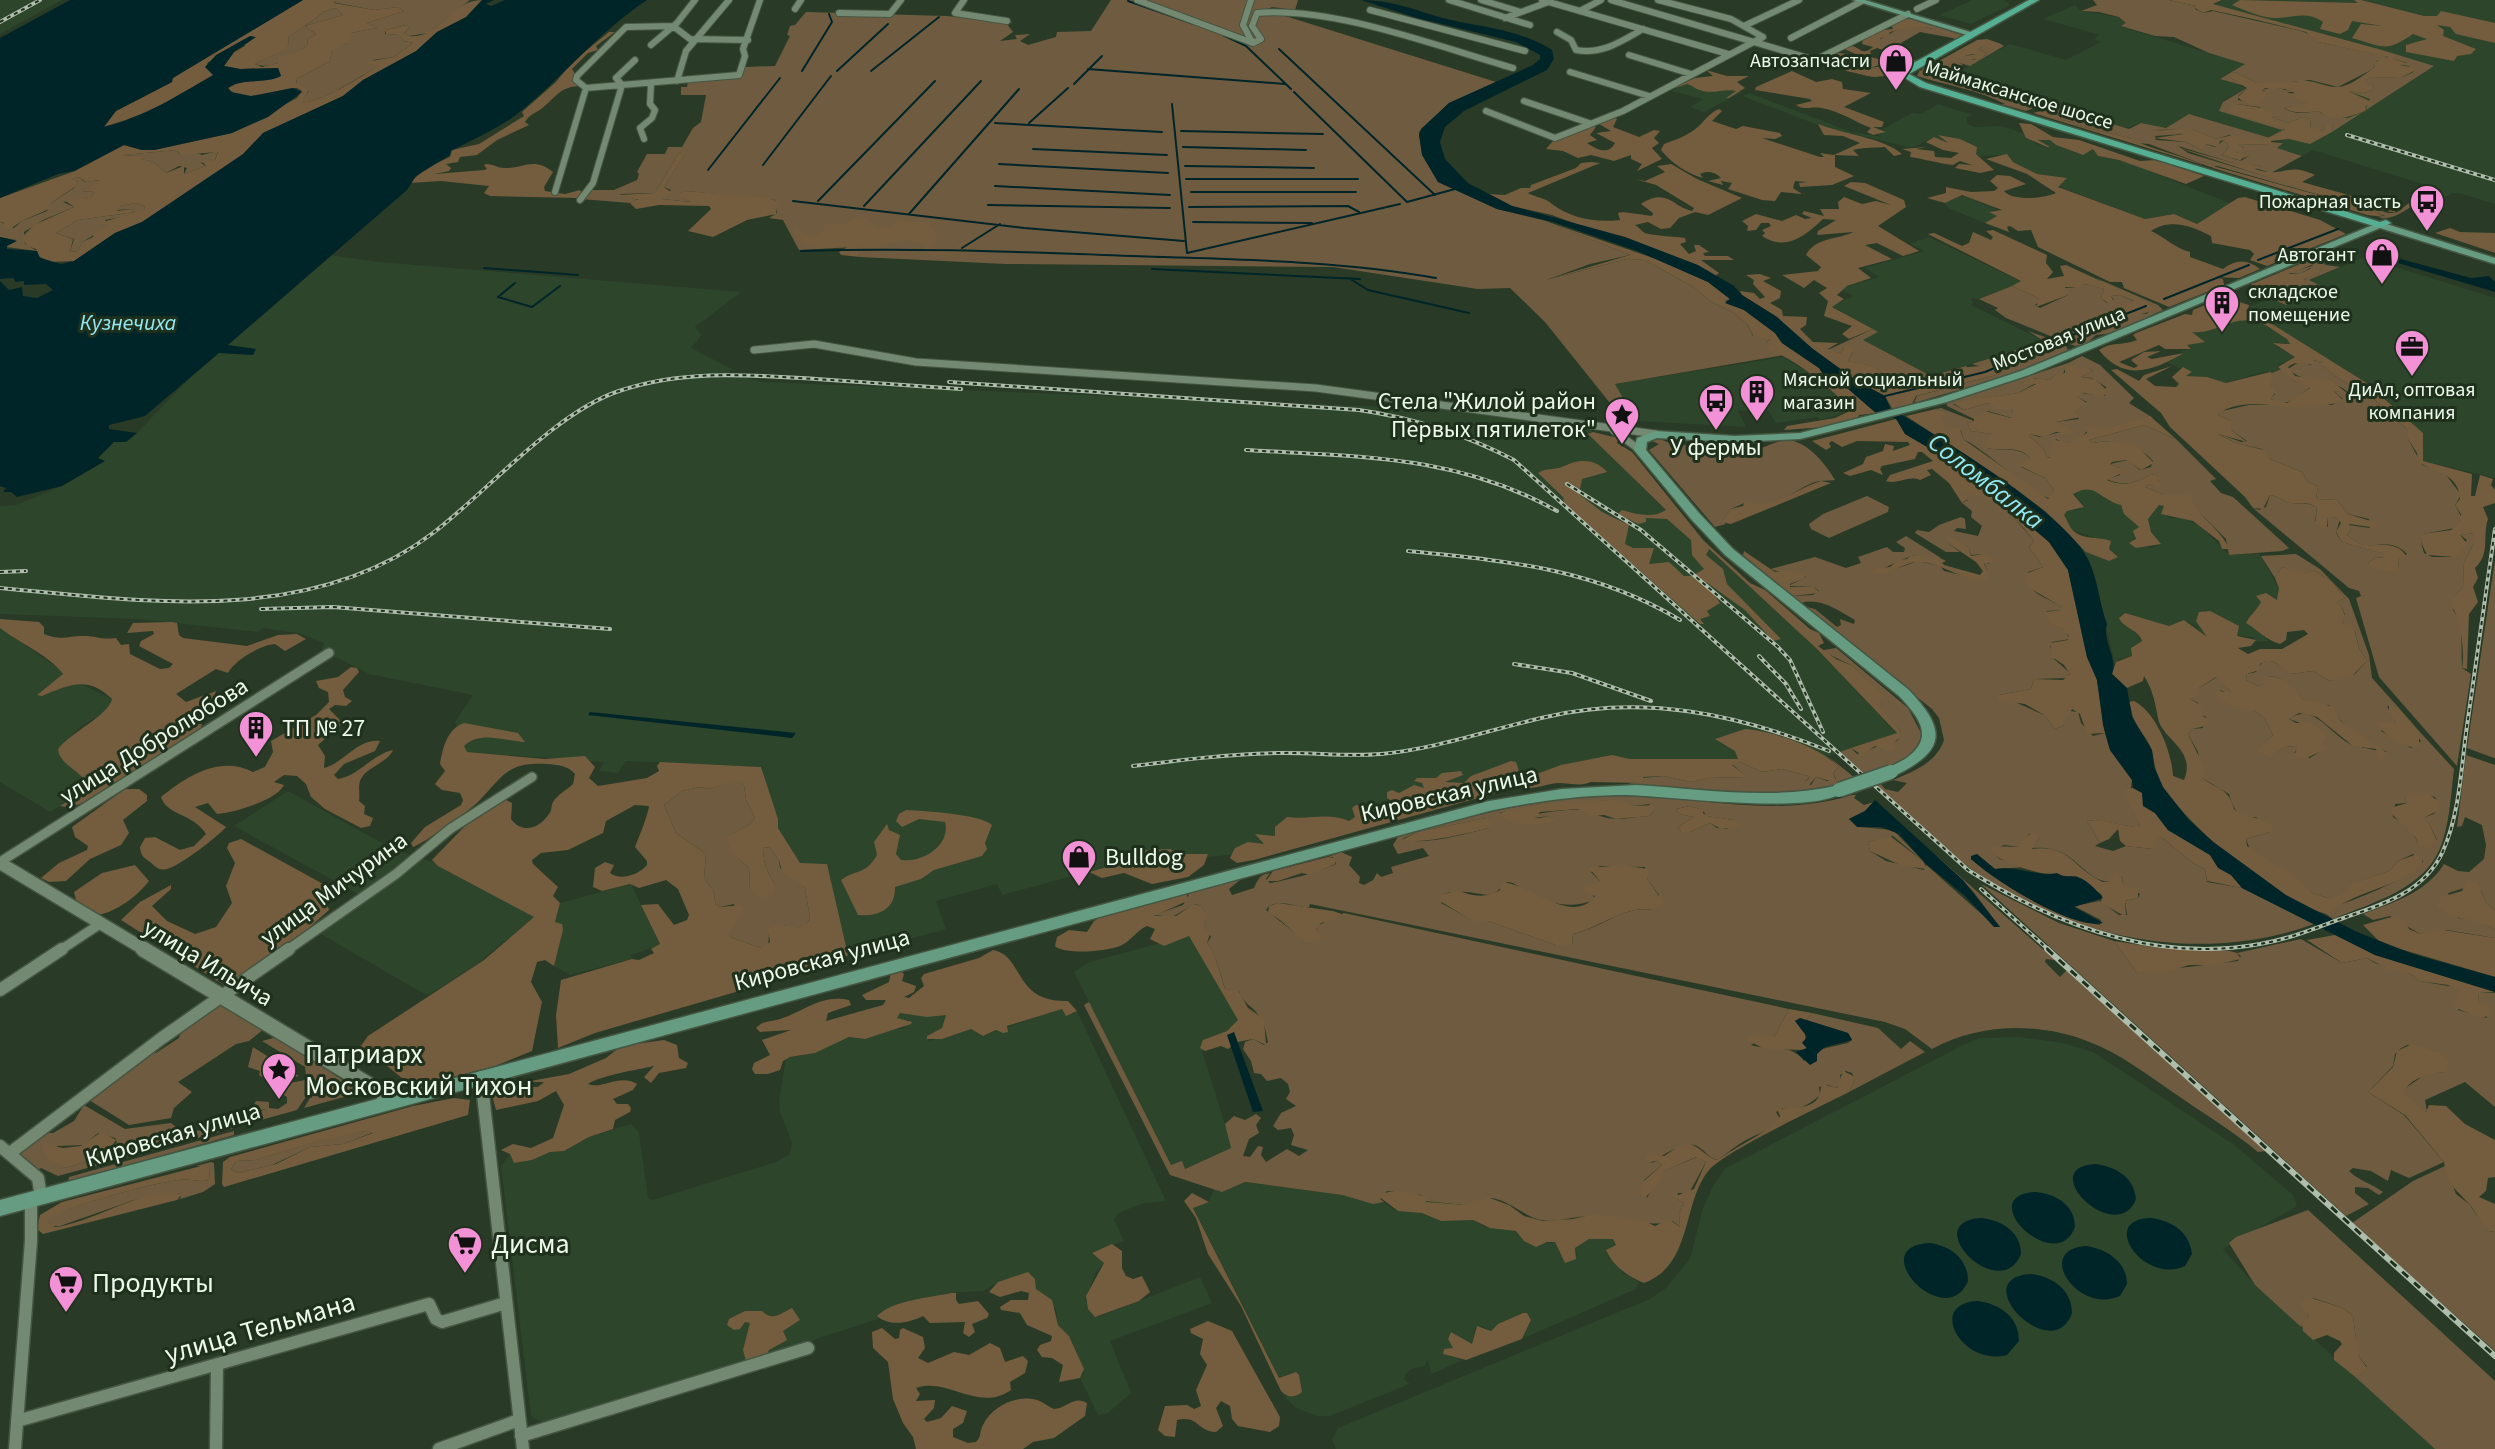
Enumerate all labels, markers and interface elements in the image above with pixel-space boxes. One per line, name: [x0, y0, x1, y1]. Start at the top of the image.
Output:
shop icon: Автозапчасти: [1877, 42, 1915, 92]
place label: Автозапчасти: [1750, 47, 1870, 75]
street label: Маймаксанское шоссе: [1922, 53, 2116, 137]
bus stop icon: Пожарная часть: [2408, 183, 2446, 233]
place label: Пожарная часть: [2259, 188, 2401, 216]
shop icon: Автогант: [2363, 236, 2401, 286]
place label: Автогант: [2278, 241, 2356, 269]
place label: складское помещение: [2248, 278, 2350, 329]
building icon: складское помещение: [2203, 284, 2241, 334]
street label: Мостовая улица: [1988, 300, 2130, 378]
water label: Кузнечиха: [80, 307, 177, 339]
office icon: ДиАл, оптовая компания: [2393, 328, 2431, 378]
place label: Мясной социальный магазин: [1783, 366, 1963, 417]
building icon: Мясной социальный магазин: [1738, 373, 1776, 423]
place label: ДиАл, оптовая компания: [2348, 376, 2476, 427]
bus stop icon: У фермы: [1697, 382, 1735, 432]
place label: Стела "Жилой район Первых пятилеток": [1378, 384, 1596, 447]
place icon: Стела "Жилой район Первых пятилеток": [1603, 396, 1641, 446]
water label: Соломбалка: [1920, 424, 2052, 538]
place label: У фермы: [1670, 430, 1762, 465]
street label: улица Добролюбова: [53, 669, 255, 813]
building icon: ТП № 27: [237, 709, 275, 759]
place label: ТП № 27: [282, 711, 365, 746]
street label: Кировская улица: [1357, 757, 1541, 831]
street label: улица Мичурина: [253, 824, 415, 954]
shop icon: Bulldog: [1060, 838, 1098, 888]
place label: Bulldog: [1105, 840, 1183, 875]
street label: улица Ильича: [136, 910, 280, 1016]
street label: Кировская улица: [730, 920, 914, 1000]
place label: Патриарх Московский Тихон: [305, 1034, 532, 1106]
place icon: Патриарх Московский Тихон: [260, 1051, 298, 1101]
street label: Кировская улица: [81, 1093, 265, 1177]
place label: Дисма: [491, 1224, 570, 1264]
supermarket icon: Дисма: [446, 1225, 484, 1275]
place label: Продукты: [92, 1263, 214, 1303]
supermarket icon: Продукты: [47, 1264, 85, 1314]
street label: улица Тельмана: [160, 1282, 360, 1374]

